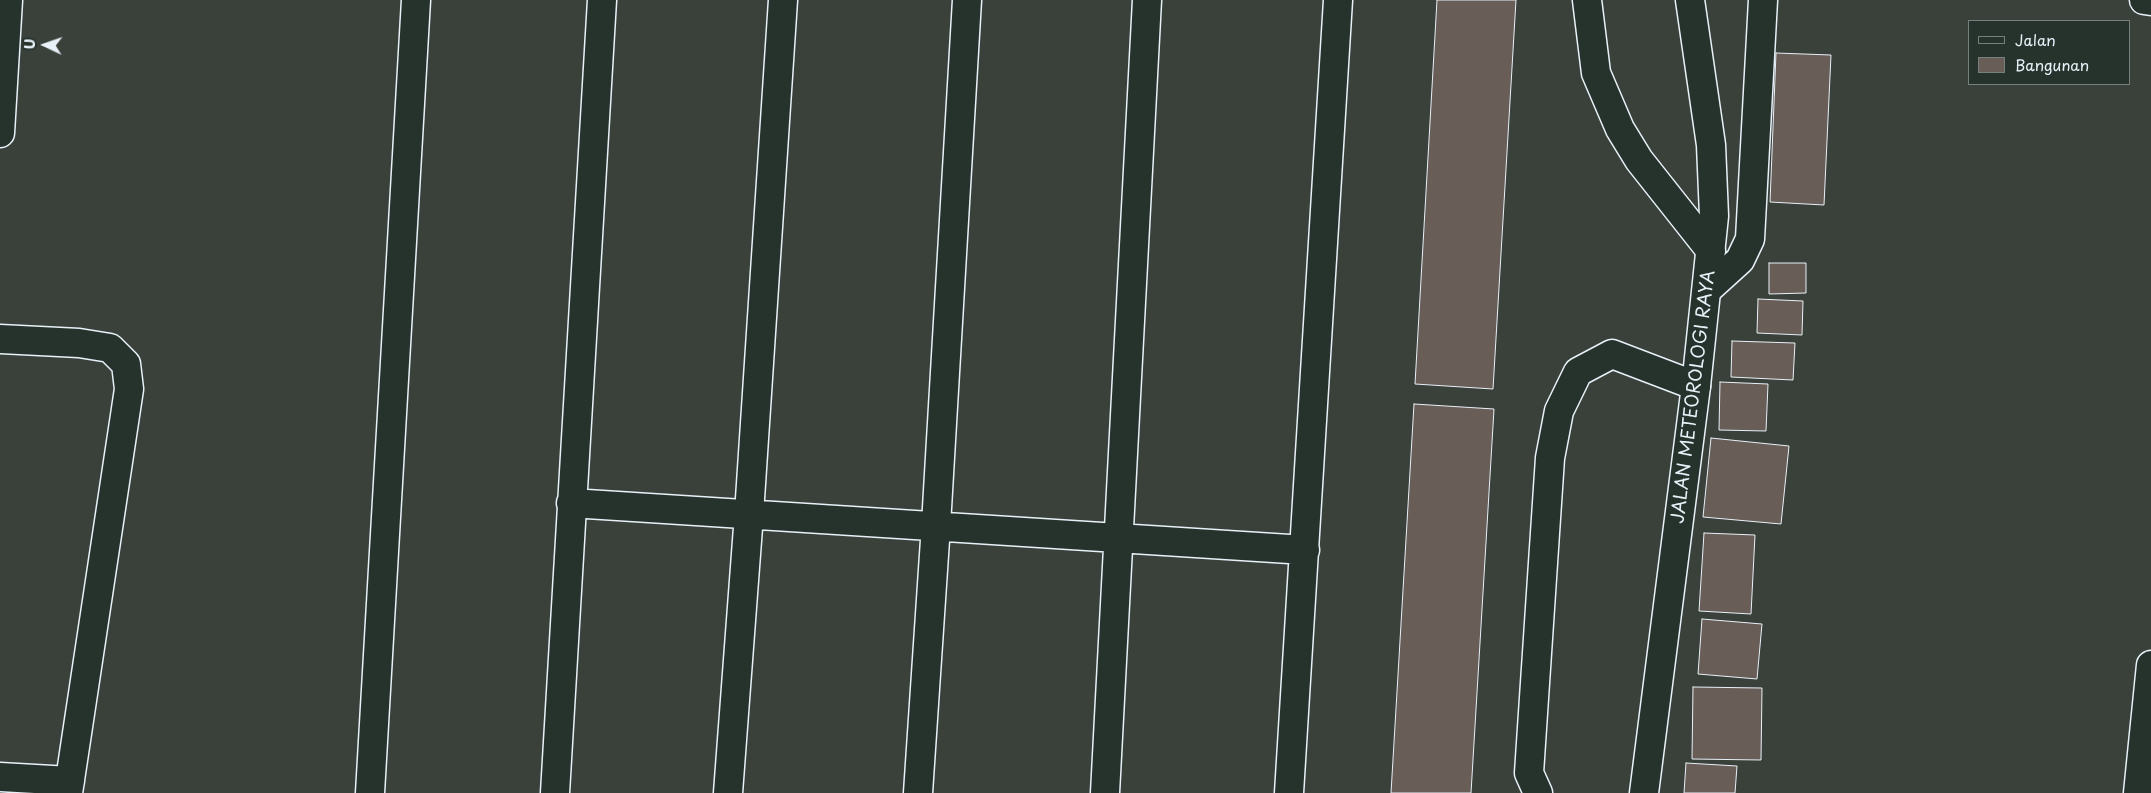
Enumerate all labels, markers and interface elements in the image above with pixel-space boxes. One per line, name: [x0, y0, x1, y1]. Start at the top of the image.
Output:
north arrow: [20, 20, 70, 70]
legend: [1968, 20, 2131, 85]
text: Jalan: [2015, 28, 2056, 51]
text: U: [19, 38, 40, 50]
text: Bangunan: [2015, 53, 2089, 76]
street label: JALAN METEOROLOGI RAYA: [1668, 269, 1720, 525]

